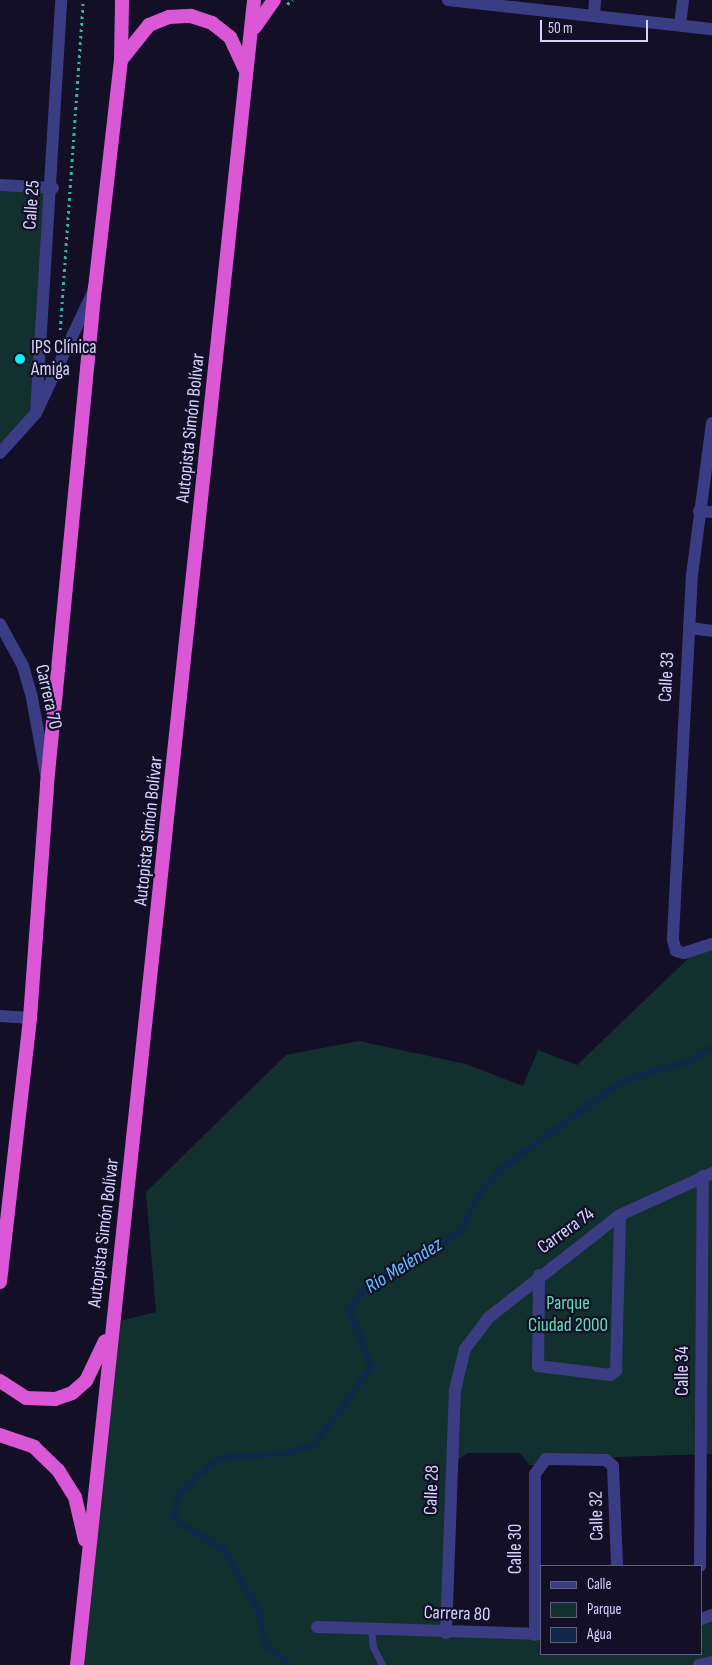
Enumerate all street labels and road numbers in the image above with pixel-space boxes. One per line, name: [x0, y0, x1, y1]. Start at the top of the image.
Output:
street label: Calle 25: [19, 180, 45, 230]
street label: Autopista Simón Bolívar: [172, 352, 210, 504]
street label: Calle 33: [654, 652, 680, 702]
street label: Carrera 70: [29, 662, 67, 732]
street label: Autopista Simón Bolívar: [130, 755, 168, 907]
street label: Autopista Simón Bolívar: [84, 1157, 124, 1309]
street label: Carrera 74: [533, 1203, 599, 1259]
street label: Calle 34: [672, 1346, 694, 1396]
street label: Calle 28: [420, 1465, 444, 1515]
street label: Calle 32: [585, 1491, 609, 1541]
street label: Calle 30: [505, 1524, 527, 1574]
street label: Carrera 80: [423, 1601, 491, 1627]

